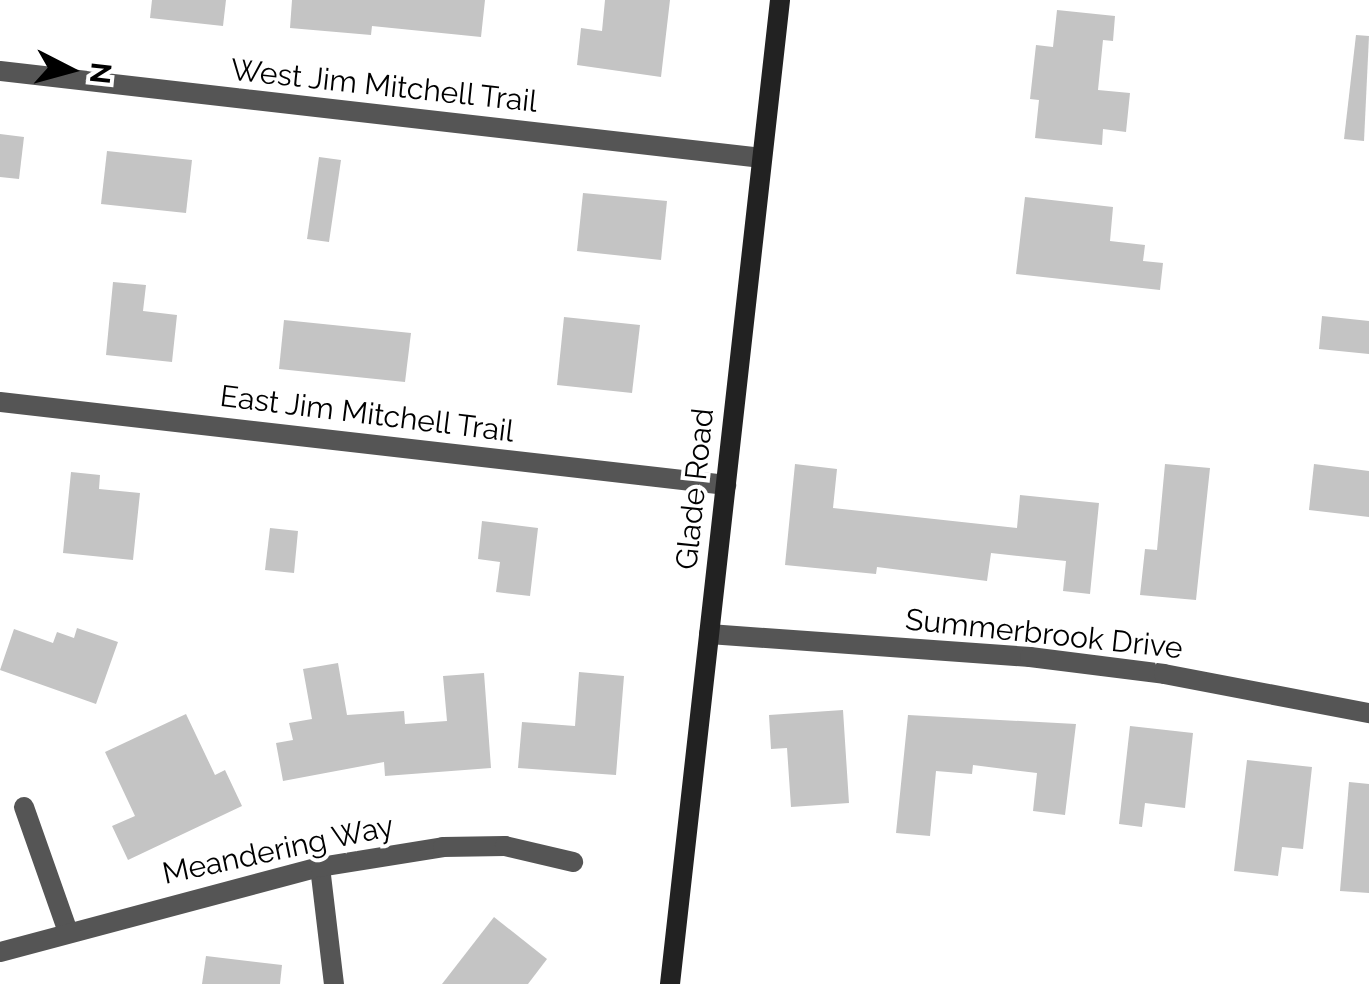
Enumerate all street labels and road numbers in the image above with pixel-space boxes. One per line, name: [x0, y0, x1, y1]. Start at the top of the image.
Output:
street label: West Jim Mitchell Trail: [228, 52, 540, 120]
street label: East Jim Mitchell Trail: [217, 378, 517, 450]
street label: Glade Road: [669, 407, 721, 571]
street label: Summerbrook Drive: [904, 602, 1184, 666]
street label: Meandering Way: [159, 808, 397, 892]

